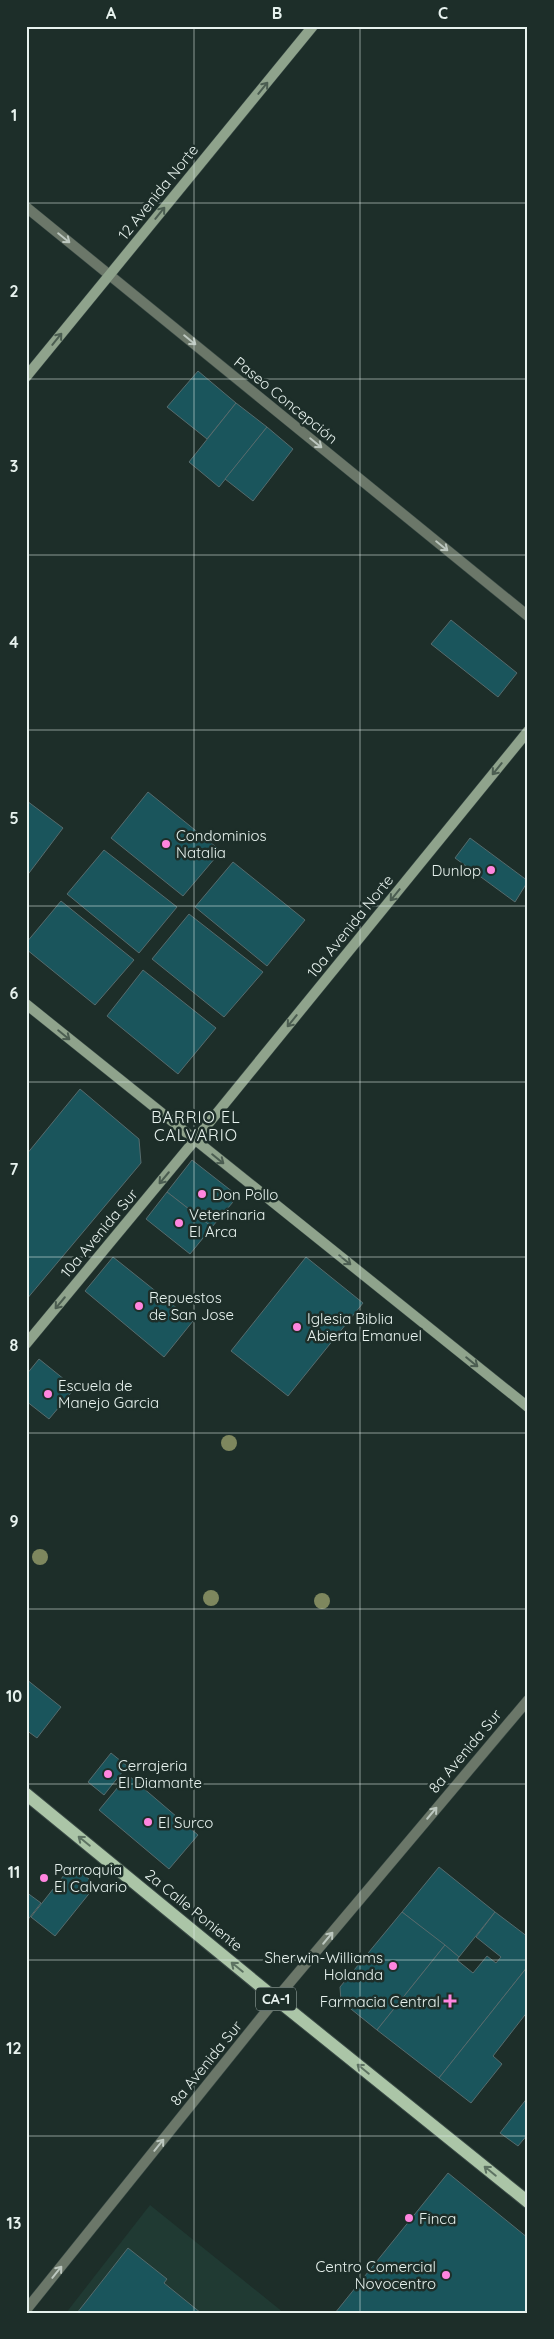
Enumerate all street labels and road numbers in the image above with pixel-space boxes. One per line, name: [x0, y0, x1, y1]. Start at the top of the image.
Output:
street label: 12 Avenida Norte: [114, 141, 202, 243]
street label: Paseo Concepción: [230, 352, 342, 448]
street label: 10a Avenida Norte: [303, 871, 397, 981]
street label: 10a Avenida Sur: [56, 1185, 142, 1281]
street label: 8a Avenida Sur: [424, 1705, 506, 1797]
street label: 2a Calle Poniente: [141, 1865, 247, 1955]
road number: CA-1: [256, 1988, 296, 2010]
street label: 8a Avenida Sur: [166, 2017, 246, 2109]

